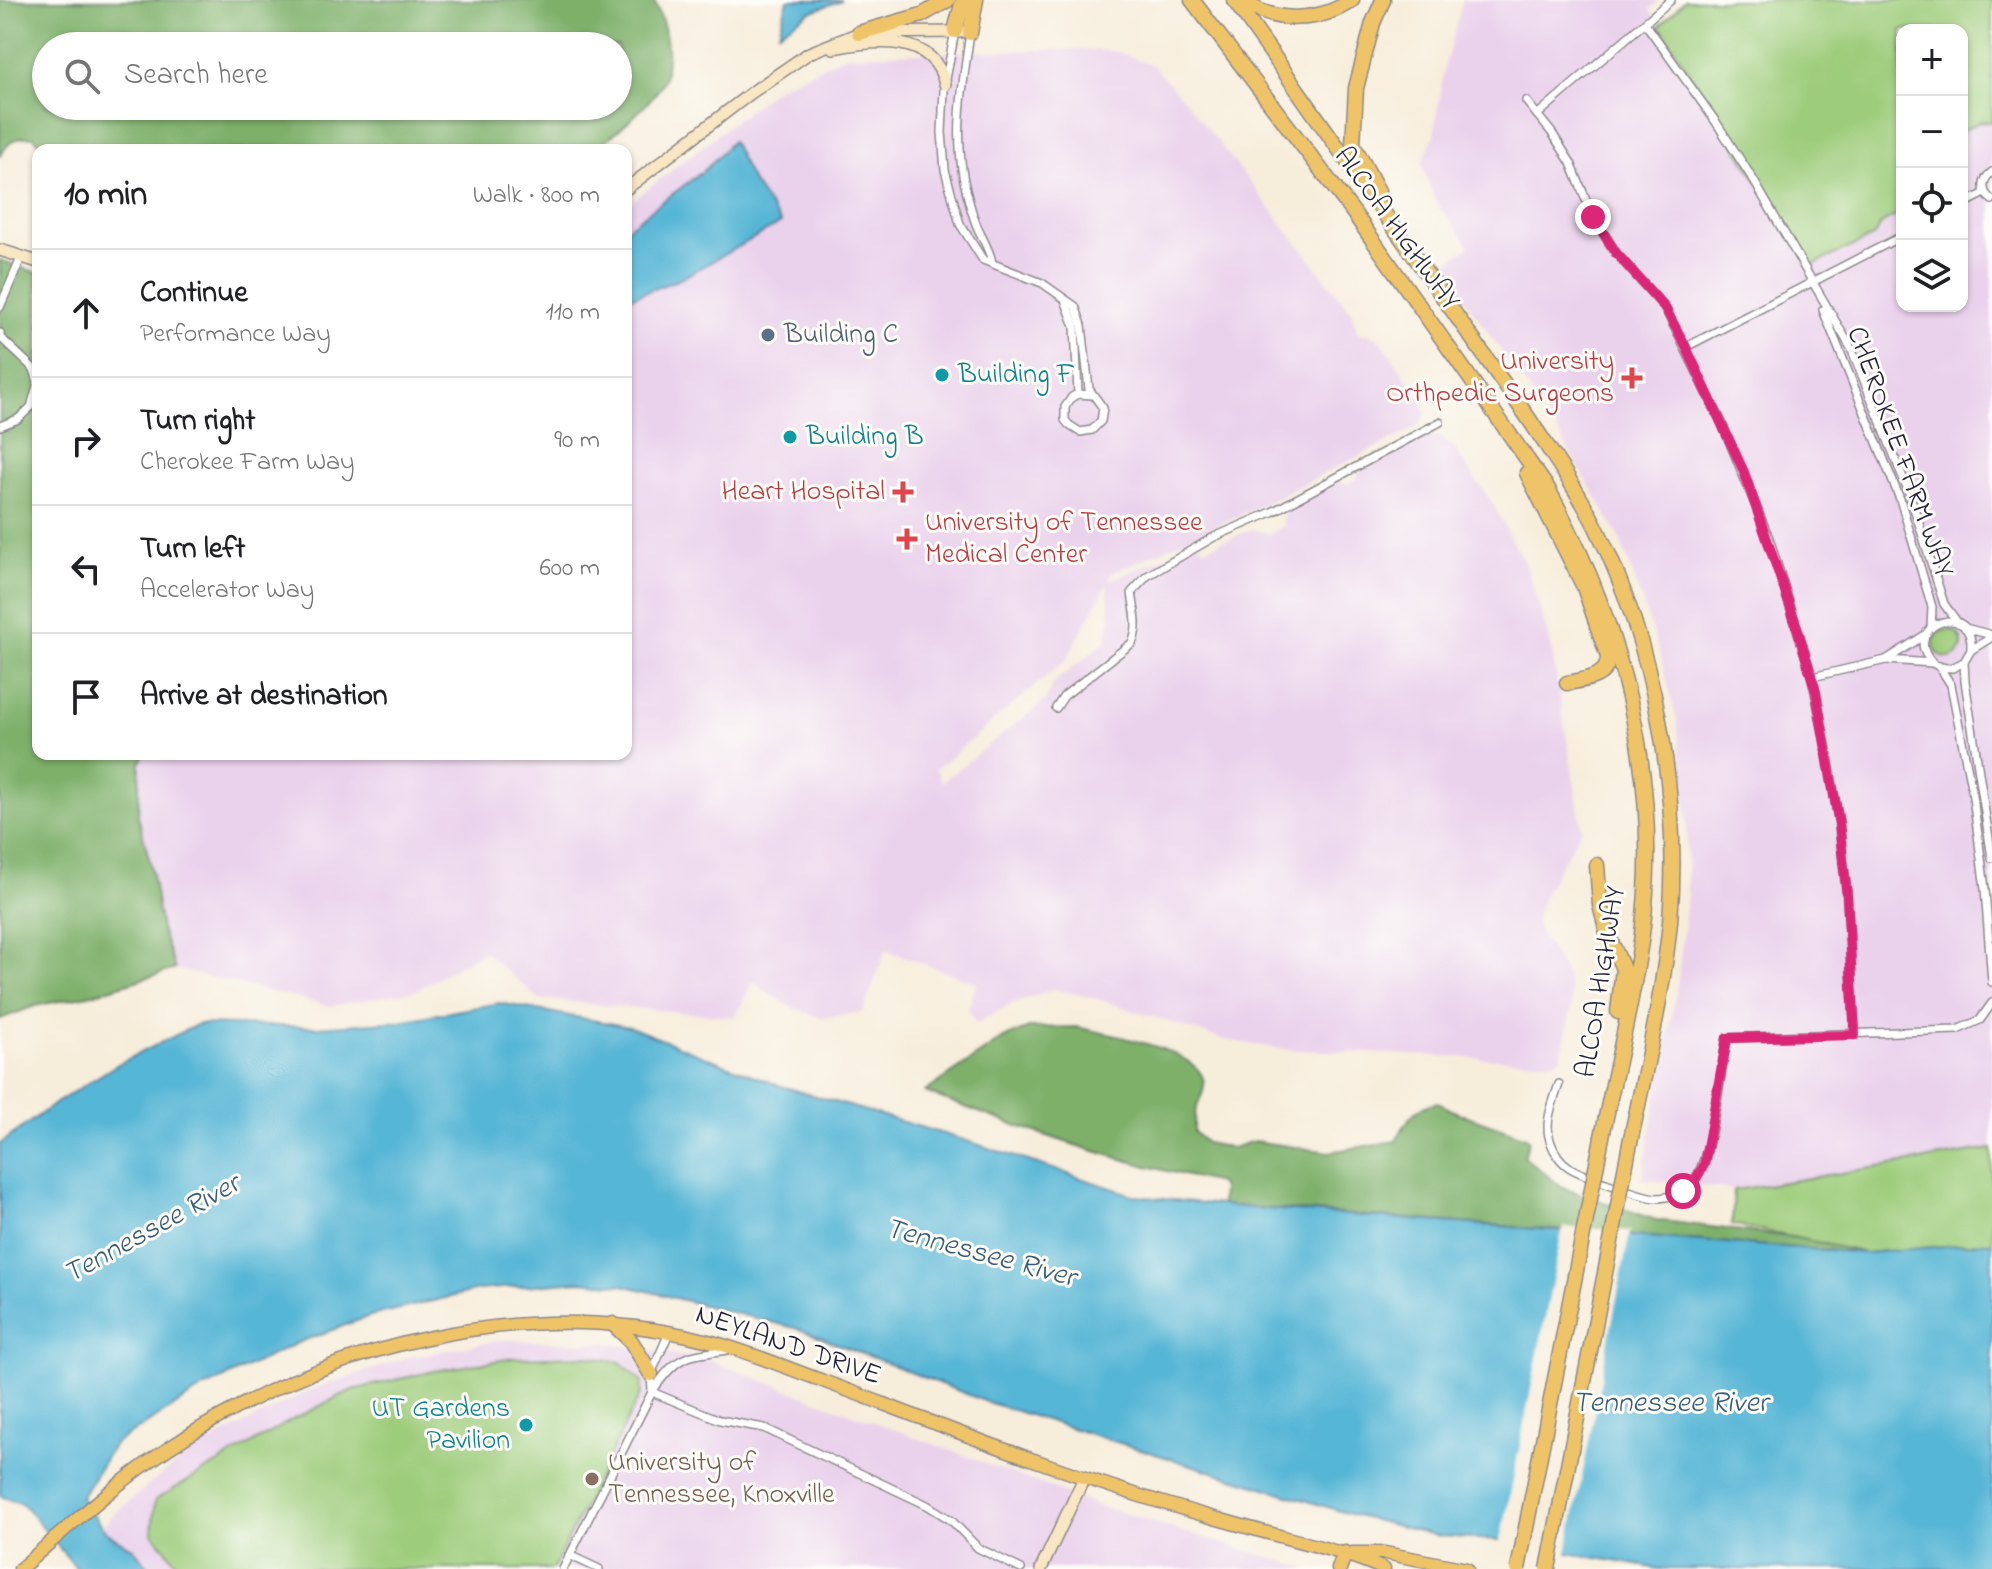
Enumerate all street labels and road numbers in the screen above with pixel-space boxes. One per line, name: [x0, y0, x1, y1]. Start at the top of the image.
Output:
street label: ALCOA HIGHWAY: [1323, 139, 1469, 319]
street label: CHEROKEE FARM WAY: [1835, 321, 1963, 583]
street label: ALCOA HIGHWAY: [1567, 883, 1637, 1081]
street label: NEYLAND DRIVE: [690, 1295, 886, 1397]

